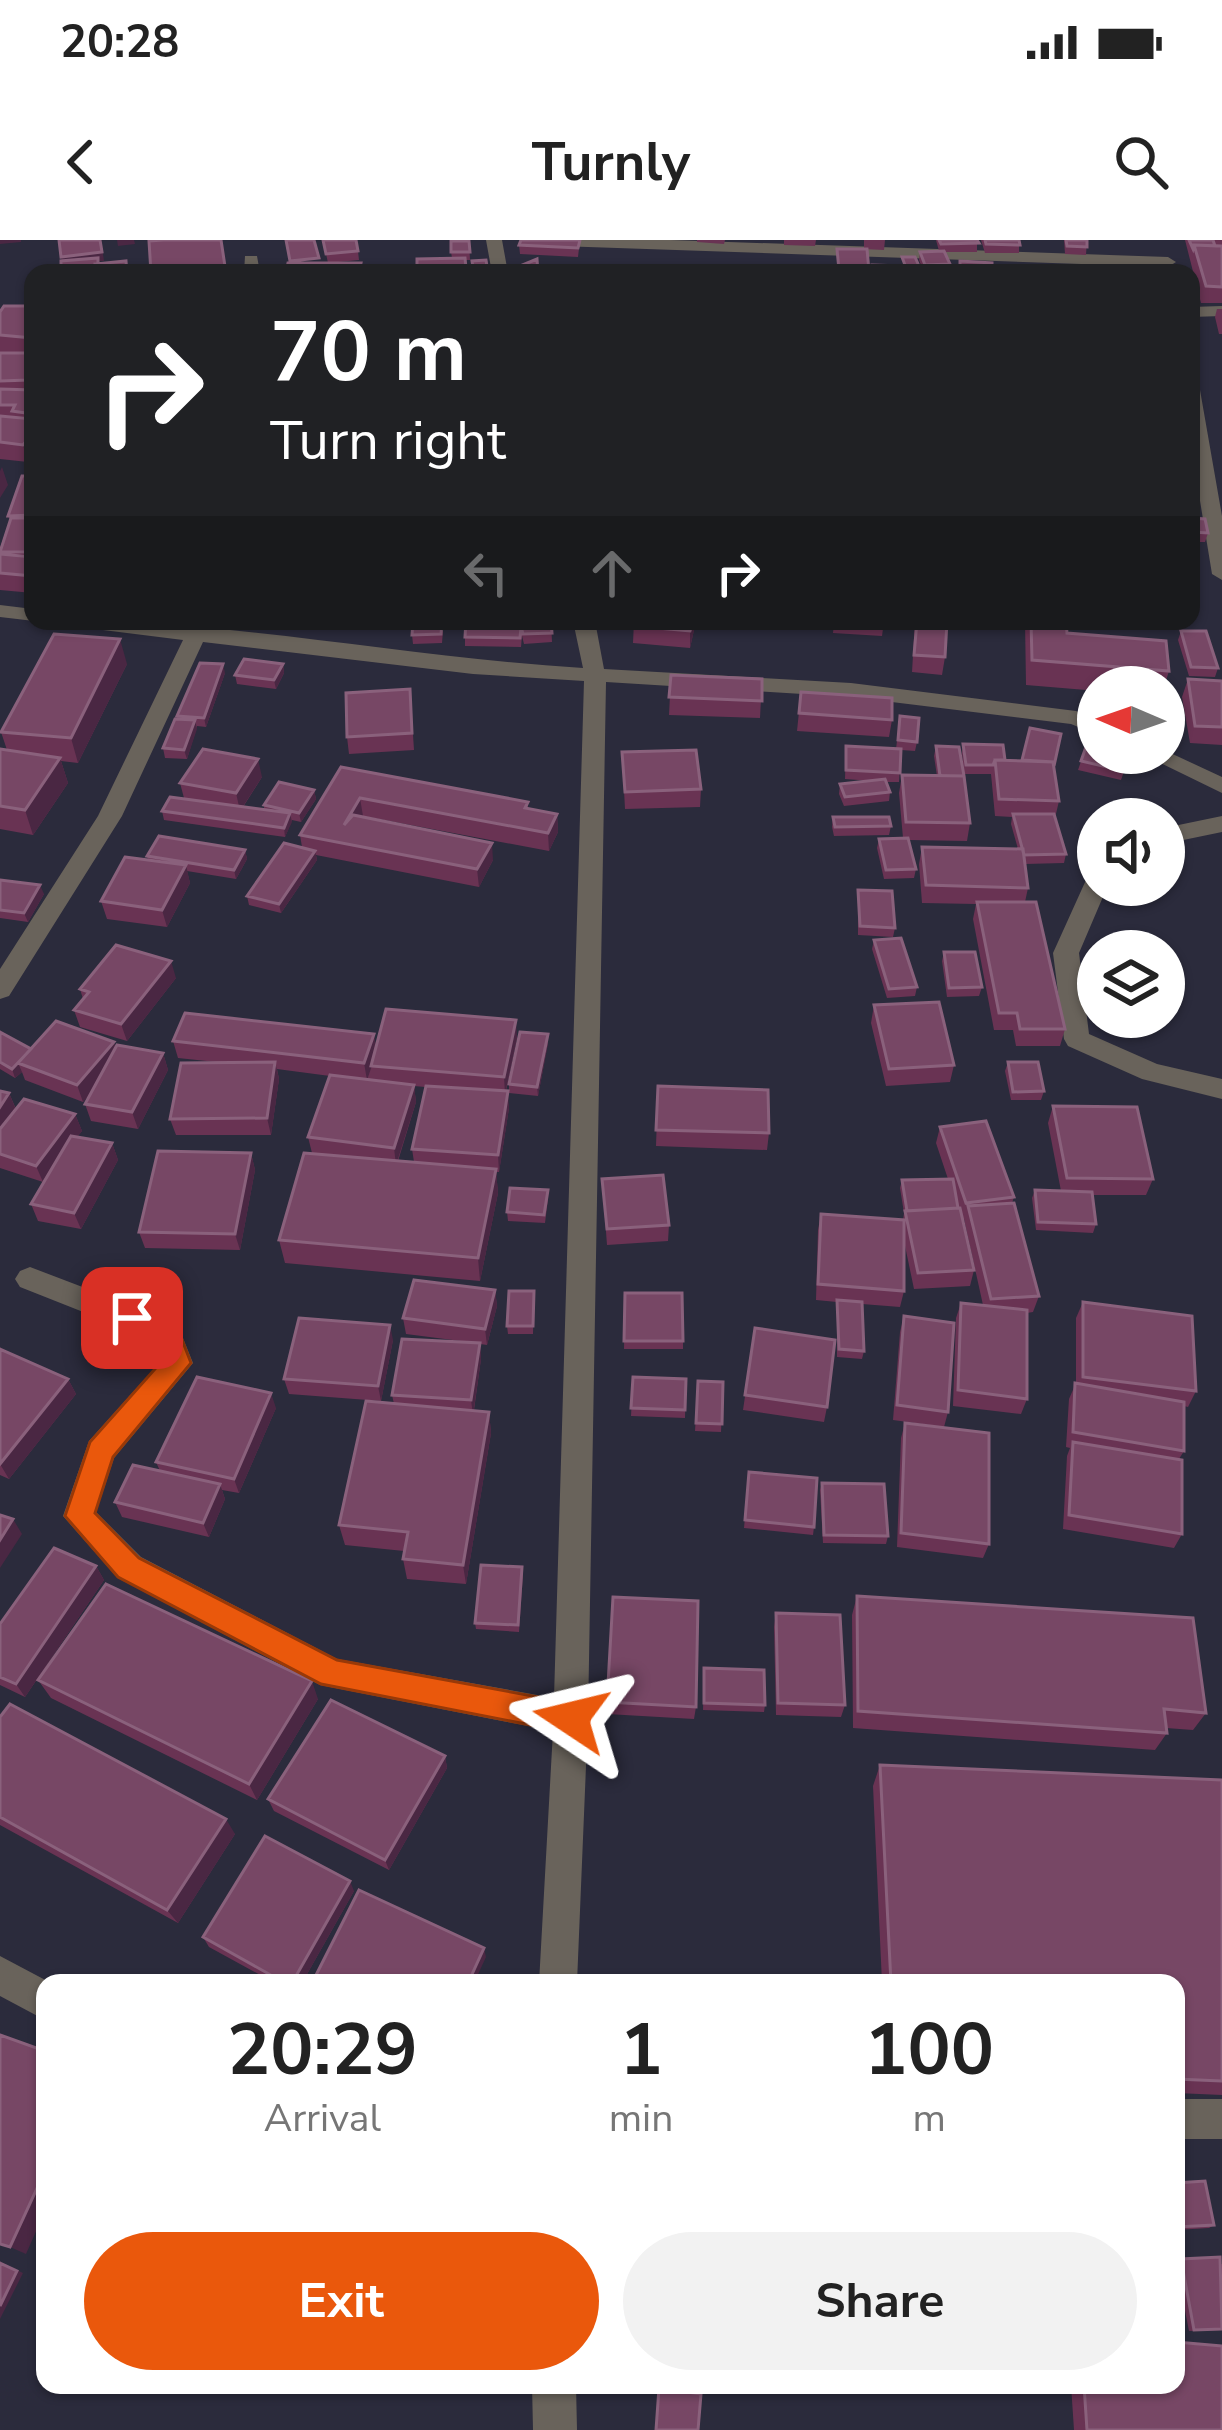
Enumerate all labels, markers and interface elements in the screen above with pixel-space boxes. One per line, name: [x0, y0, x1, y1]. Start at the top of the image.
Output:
text: 20:28: [60, 12, 179, 73]
text: Turnly: [532, 125, 690, 199]
icon: back: [48, 129, 114, 195]
icon: search: [1108, 129, 1174, 195]
text: 70 m: [270, 295, 467, 410]
icon: right: [72, 312, 228, 468]
text: Turn right: [270, 404, 506, 478]
icon: left: [453, 540, 519, 606]
icon: ahead: [579, 540, 645, 606]
icon: right: [705, 540, 771, 606]
north arrow: [1077, 666, 1185, 774]
map controls: [1077, 666, 1185, 1038]
button: sound: [1077, 798, 1185, 906]
button: layers: [1077, 930, 1185, 1038]
pin: [81, 1267, 183, 1369]
icon: arrive: [99, 1285, 165, 1351]
position arrow: [508, 1655, 634, 1781]
text: 20:29: [227, 2001, 418, 2099]
text: 1: [619, 2001, 663, 2099]
text: 100: [864, 2001, 994, 2099]
text: Arrival: [264, 2092, 381, 2145]
text: min: [609, 2092, 673, 2145]
text: m: [912, 2092, 946, 2145]
button: Exit: [84, 2232, 599, 2370]
button: Share: [623, 2232, 1137, 2370]

